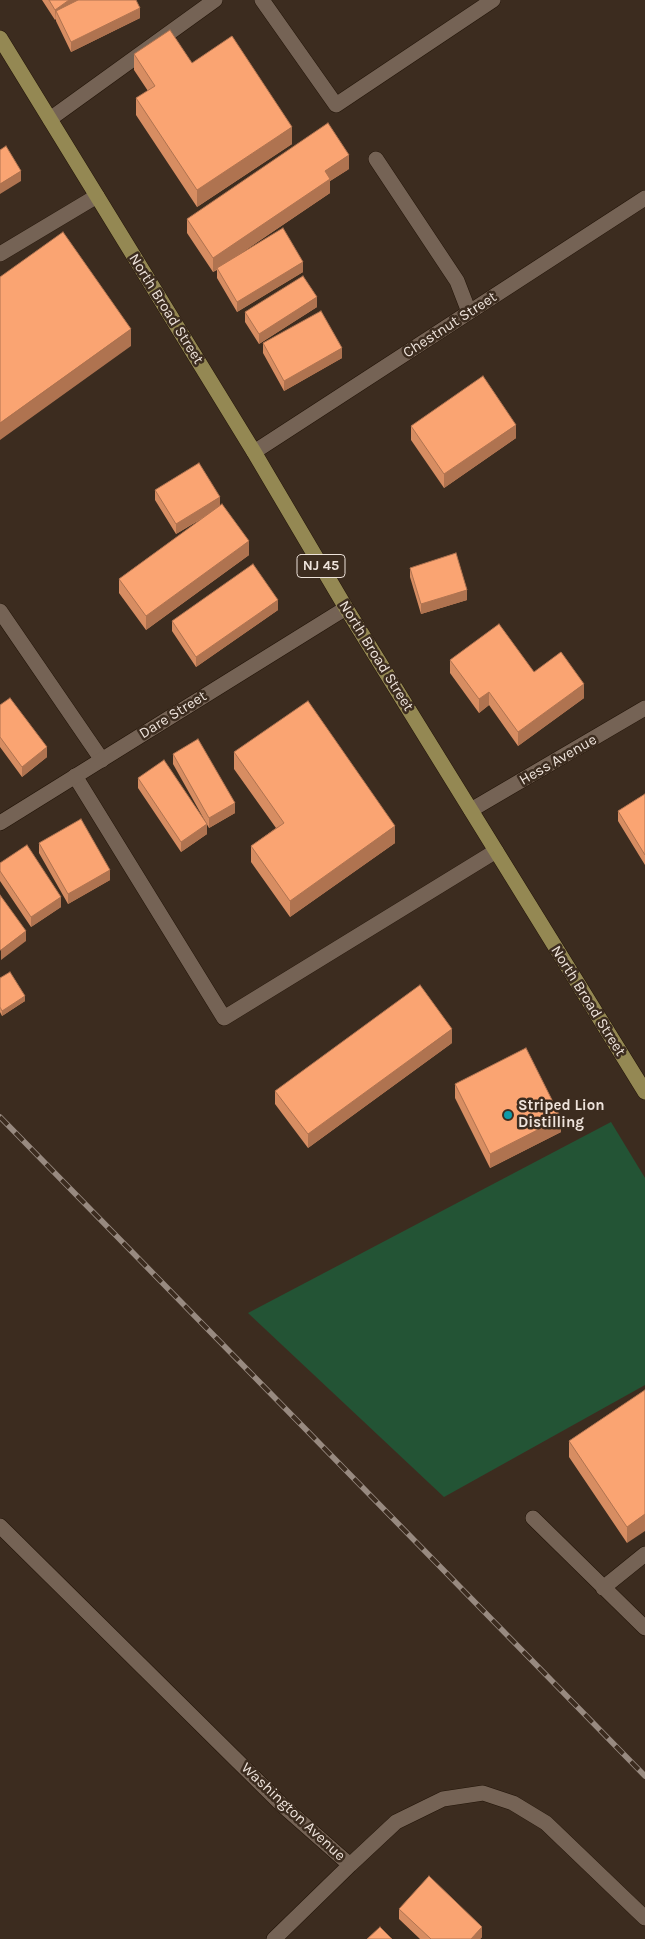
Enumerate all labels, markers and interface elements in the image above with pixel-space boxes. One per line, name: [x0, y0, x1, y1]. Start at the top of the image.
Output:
street label: North Broad Street: [125, 250, 207, 368]
street label: Chestnut Street: [400, 288, 500, 362]
road number: NJ 45: [297, 554, 345, 578]
street label: North Broad Street: [335, 597, 417, 715]
street label: Dare Street: [136, 687, 210, 743]
street label: Hess Avenue: [516, 731, 600, 789]
street label: North Broad Street: [547, 942, 629, 1060]
place label: Striped Lion Distilling: [518, 1097, 605, 1132]
marker: Striped Lion Distilling: [502, 1109, 514, 1121]
street label: Washington Avenue: [237, 1759, 349, 1865]

